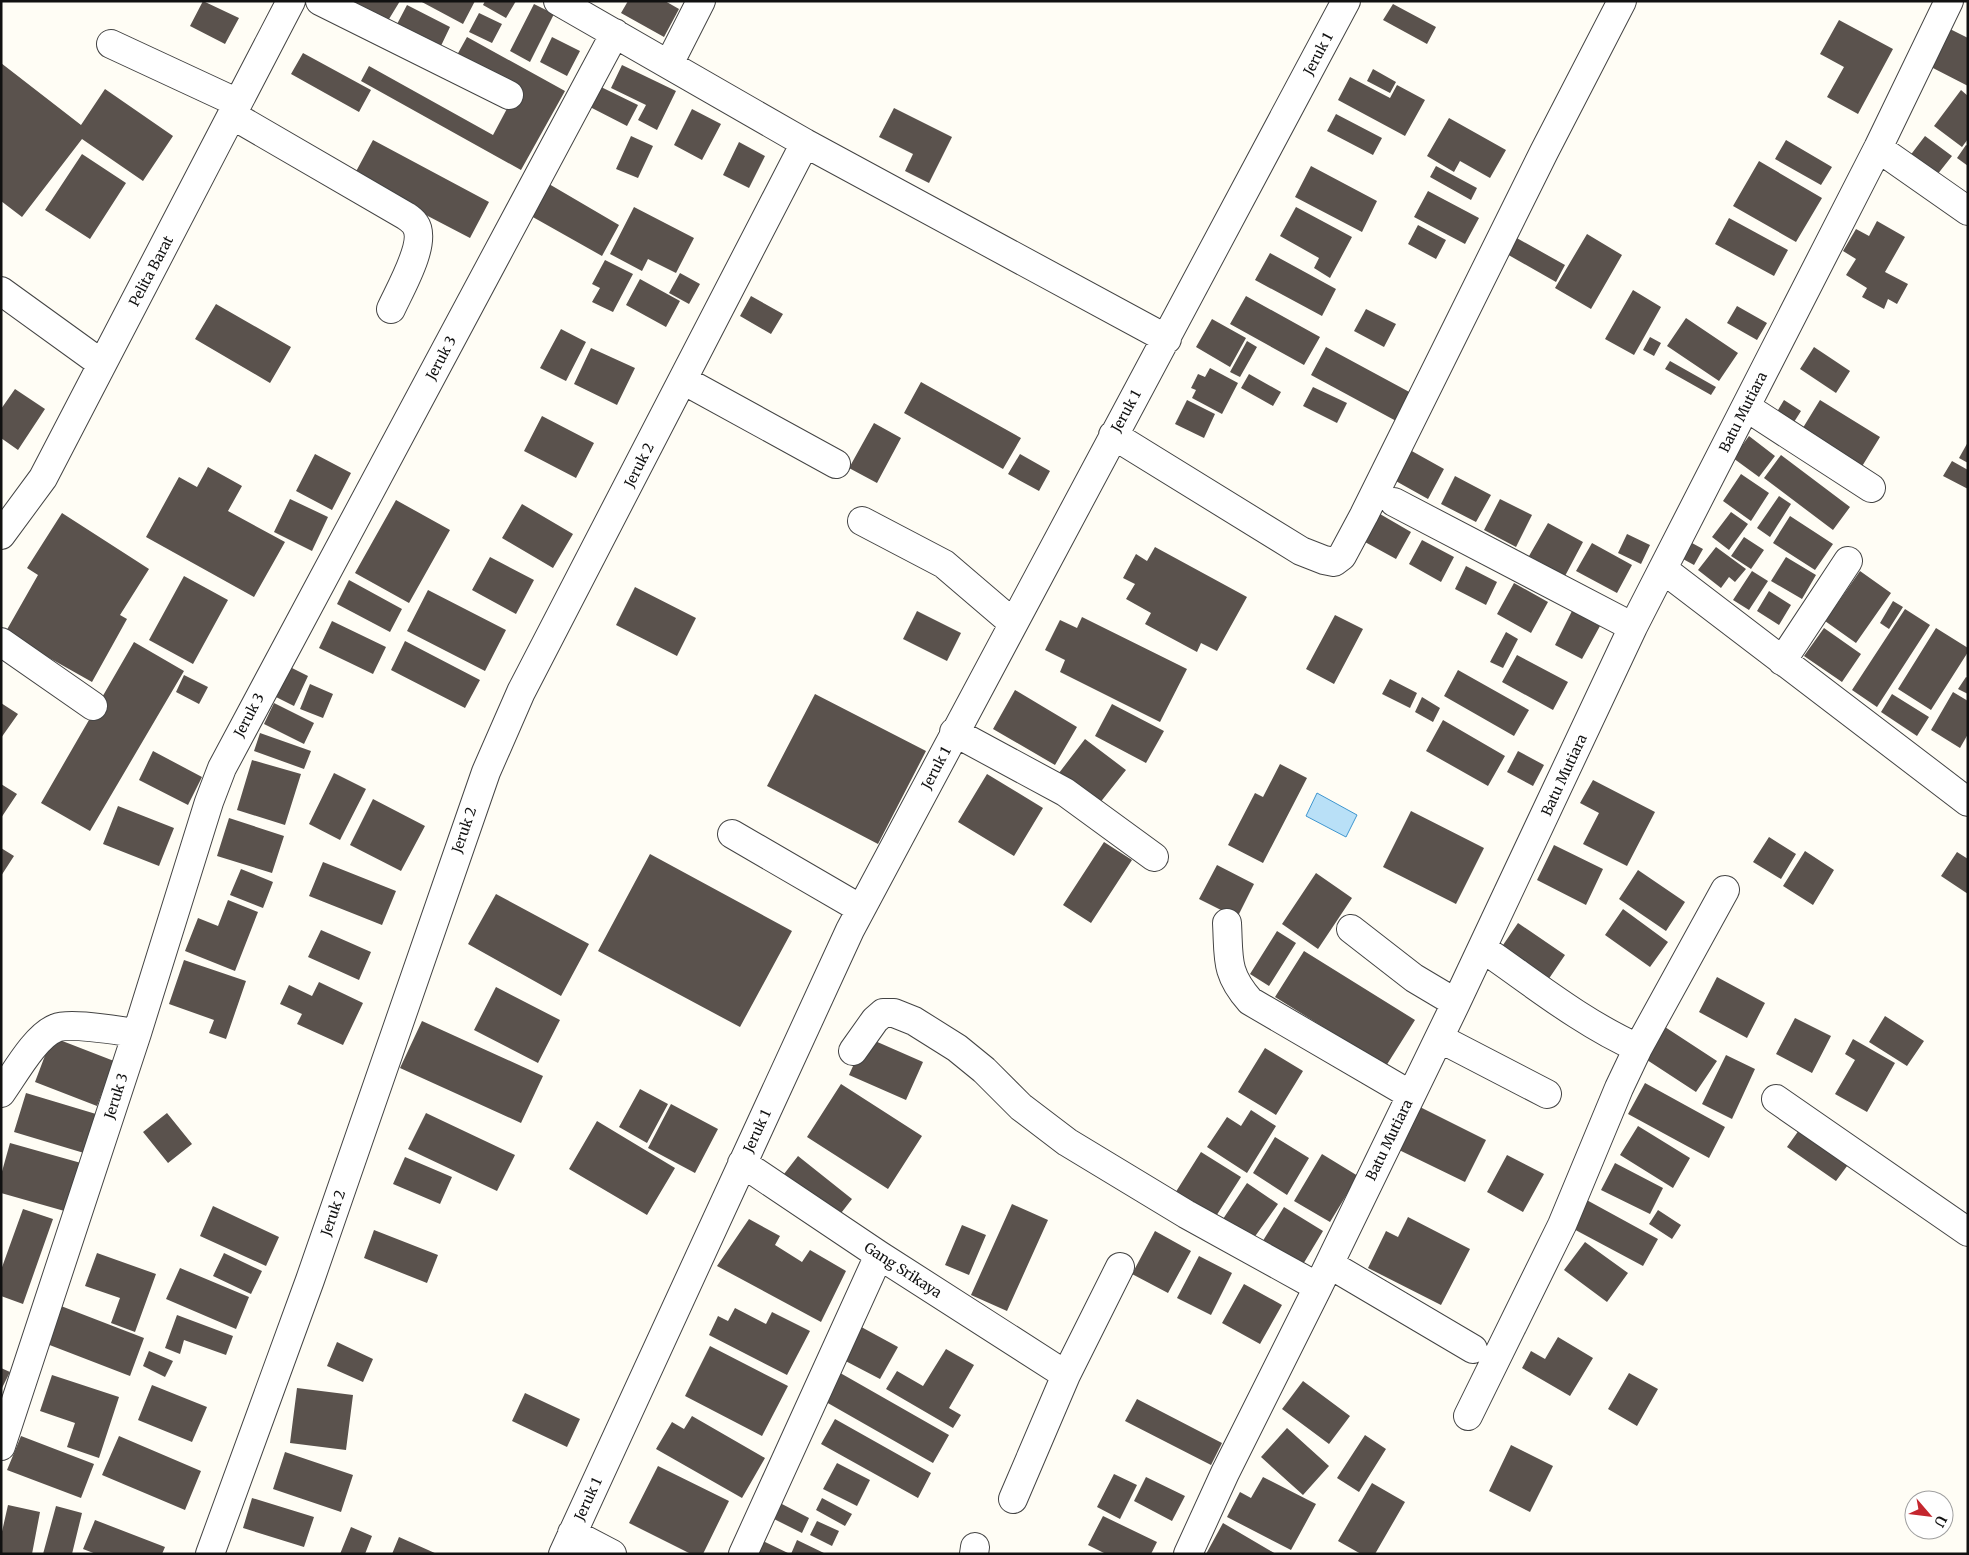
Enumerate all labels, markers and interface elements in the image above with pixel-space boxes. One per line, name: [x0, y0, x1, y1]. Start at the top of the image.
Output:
street label: Jeruk 1: [1299, 30, 1337, 79]
street label: Pelita Barat: [125, 232, 177, 309]
street label: Jeruk 3: [421, 333, 460, 384]
street label: Batu Mutiara: [1715, 368, 1771, 455]
street label: Jeruk 1: [1107, 387, 1145, 436]
street label: Jeruk 2: [620, 440, 658, 491]
street label: Jeruk 3: [229, 690, 268, 741]
street label: Batu Mutiara: [1537, 731, 1591, 819]
street label: Jeruk 1: [917, 744, 955, 793]
street label: Jeruk 2: [447, 805, 480, 856]
street label: Jeruk 3: [100, 1071, 132, 1122]
street label: Batu Mutiara: [1362, 1096, 1417, 1184]
street label: Jeruk 1: [739, 1107, 775, 1156]
street label: Jeruk 2: [316, 1188, 349, 1239]
street label: Gang Srikaya: [861, 1238, 946, 1302]
street label: Jeruk 1: [570, 1475, 606, 1524]
north arrow: [1904, 1490, 1954, 1540]
text: U: [1930, 1512, 1951, 1530]

